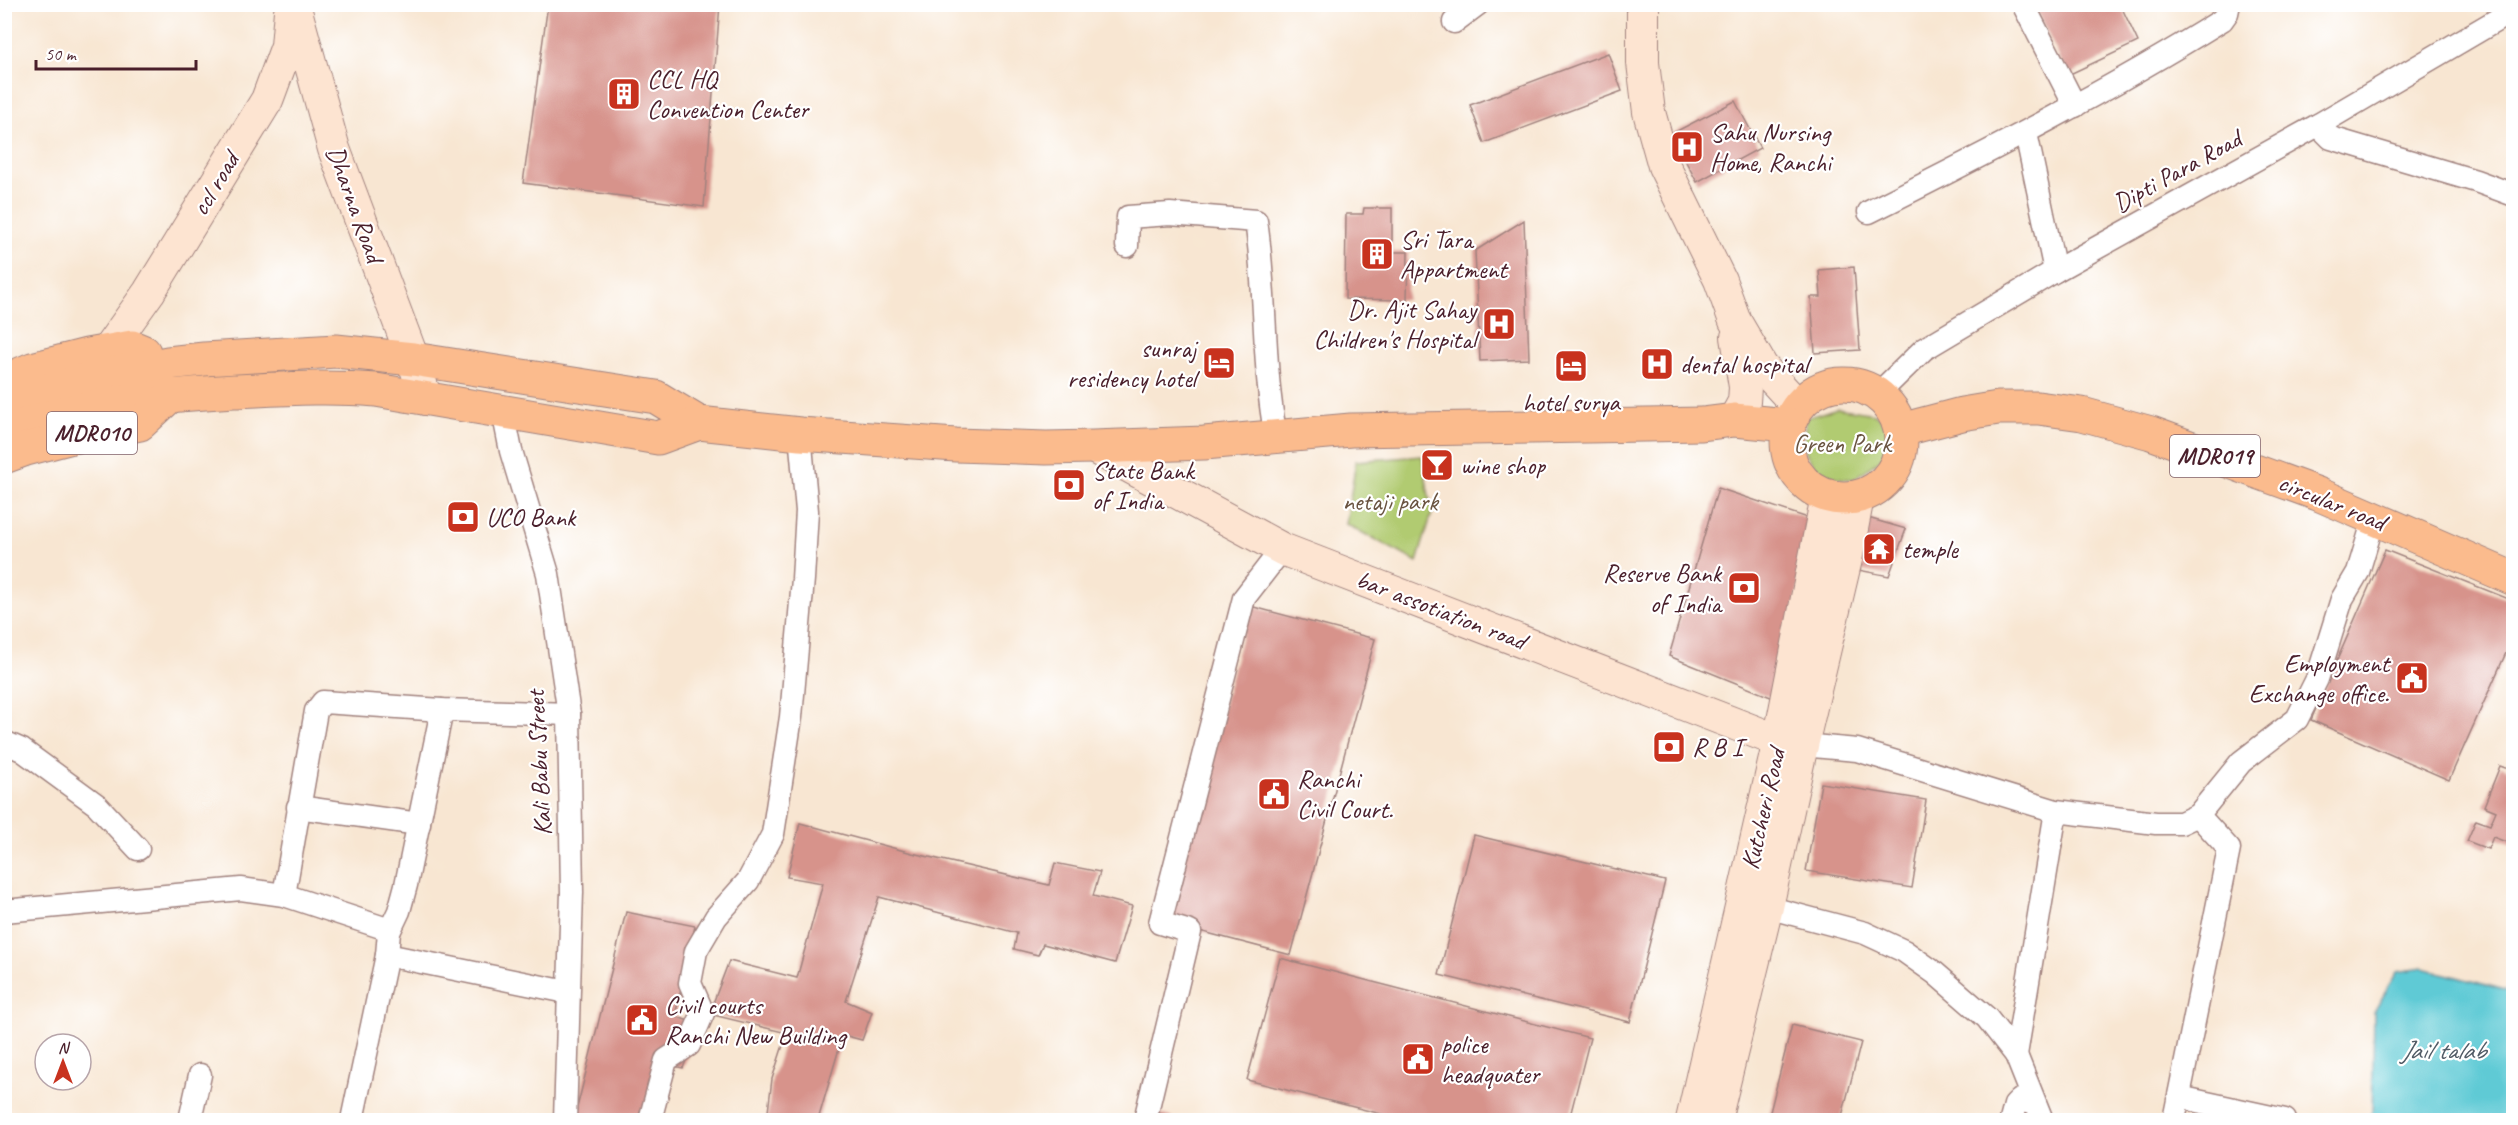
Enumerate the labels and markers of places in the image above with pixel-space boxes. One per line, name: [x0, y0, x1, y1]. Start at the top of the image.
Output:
place label: CCL HQ Convention Center: [647, 63, 810, 126]
building icon: CCL HQ Convention Center: [606, 76, 642, 112]
place label: Sahu Nursing Home, Ranchi: [1710, 116, 1834, 179]
hospital icon: Sahu Nursing Home, Ranchi: [1669, 129, 1705, 165]
place label: Sri Tara Appartment: [1400, 223, 1509, 286]
building icon: Sri Tara Appartment: [1359, 236, 1395, 272]
place label: Dr. Ajit Sahay Children's Hospital: [1313, 293, 1481, 356]
hospital icon: Dr. Ajit Sahay Children's Hospital: [1481, 306, 1517, 342]
place label: sunraj residency hotel: [1067, 332, 1201, 395]
hotel icon: sunraj residency hotel: [1201, 345, 1237, 381]
hospital icon: dental hospital: [1639, 346, 1675, 382]
hotel icon: hotel surya: [1553, 348, 1589, 384]
place label: dental hospital: [1680, 348, 1813, 381]
place label: hotel surya: [1522, 386, 1621, 419]
bar icon: wine shop: [1419, 447, 1455, 483]
place label: wine shop: [1460, 449, 1547, 482]
place label: State Bank of India: [1092, 454, 1196, 517]
bank icon: State Bank of India: [1051, 467, 1087, 503]
bank icon: UCO Bank: [445, 499, 481, 535]
place label: UCO Bank: [486, 501, 577, 534]
temple icon: temple: [1861, 531, 1897, 567]
place label: temple: [1902, 533, 1959, 566]
place label: Reserve Bank of India: [1603, 557, 1723, 620]
bank icon: Reserve Bank of India: [1726, 570, 1762, 606]
place label: Employment Exchange office.: [2249, 647, 2391, 710]
public building icon: Employment Exchange office.: [2394, 660, 2430, 696]
bank icon: R B I: [1651, 729, 1687, 765]
place label: R B I: [1692, 731, 1748, 764]
place label: Ranchi Civil Court.: [1297, 763, 1394, 826]
public building icon: Ranchi Civil Court.: [1256, 776, 1292, 812]
place label: Civil courts Ranchi New Building: [665, 989, 848, 1052]
public building icon: Civil courts Ranchi New Building: [624, 1002, 660, 1038]
place label: police headquater: [1441, 1028, 1541, 1091]
public building icon: police headquater: [1400, 1041, 1436, 1077]

